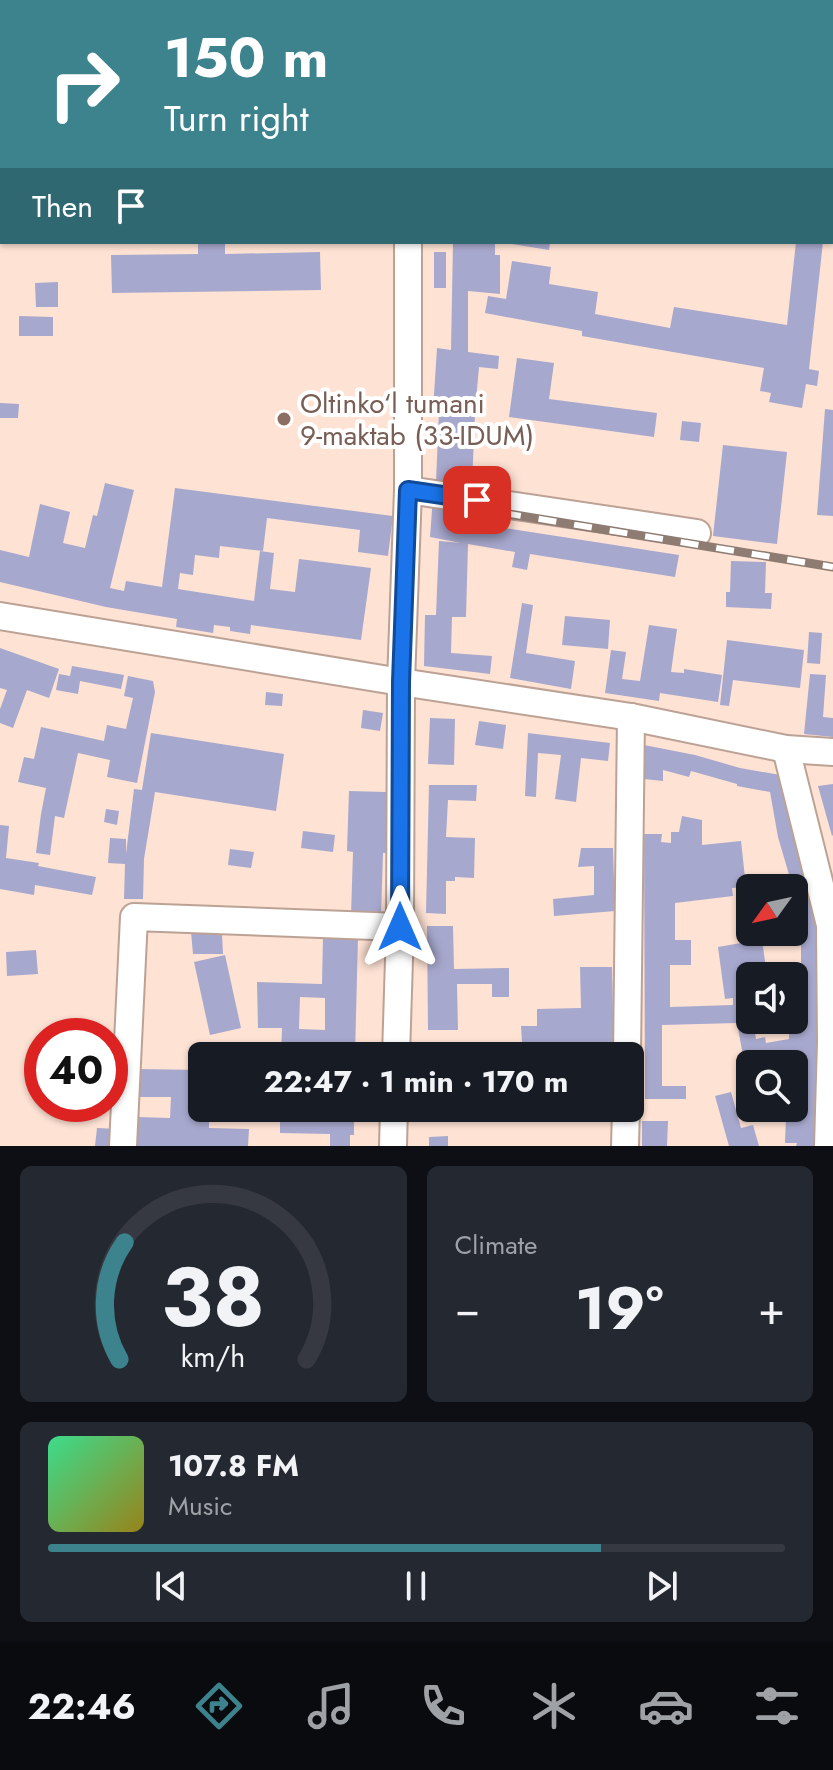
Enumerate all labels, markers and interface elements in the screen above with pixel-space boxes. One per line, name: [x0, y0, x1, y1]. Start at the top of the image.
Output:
text: 150 m: [164, 17, 328, 98]
icon: right: [32, 32, 136, 136]
text: Turn right: [164, 92, 309, 144]
icon: arrive: [109, 184, 153, 228]
text: Then: [32, 185, 93, 228]
place label: Oltinko‘l tumani 9-maktab (33-IDUM): [300, 383, 534, 456]
marker: Oltinko‘l tumani 9-maktab (33-IDUM): [275, 410, 293, 428]
pin: [443, 466, 511, 534]
icon: arrive: [455, 478, 499, 522]
north arrow: [736, 874, 808, 946]
map controls: [736, 874, 808, 1122]
position arrow: [358, 885, 442, 969]
button: sound: [736, 962, 808, 1034]
speed limit sign: 40: [24, 1018, 128, 1122]
button: search: [736, 1050, 808, 1122]
text: 22:47 · 1 min · 170 m: [264, 1060, 568, 1103]
text: Climate: [455, 1226, 537, 1264]
text: 38: [161, 1237, 265, 1357]
text: 19°: [575, 1265, 663, 1352]
text: −: [455, 1277, 480, 1341]
text: +: [758, 1277, 785, 1341]
text: km/h: [181, 1336, 246, 1378]
text: 107.8 FM: [168, 1444, 299, 1487]
text: Music: [168, 1487, 232, 1525]
icon: previous: [149, 1564, 193, 1608]
icon: pause: [394, 1564, 438, 1608]
icon: next: [640, 1564, 684, 1608]
icon: directions: [191, 1678, 247, 1734]
icon: music: [303, 1678, 359, 1734]
icon: phone: [415, 1678, 471, 1734]
icon: climate: [526, 1678, 582, 1734]
icon: car: [638, 1678, 694, 1734]
icon: filters: [749, 1678, 805, 1734]
text: 22:46: [28, 1680, 136, 1732]

